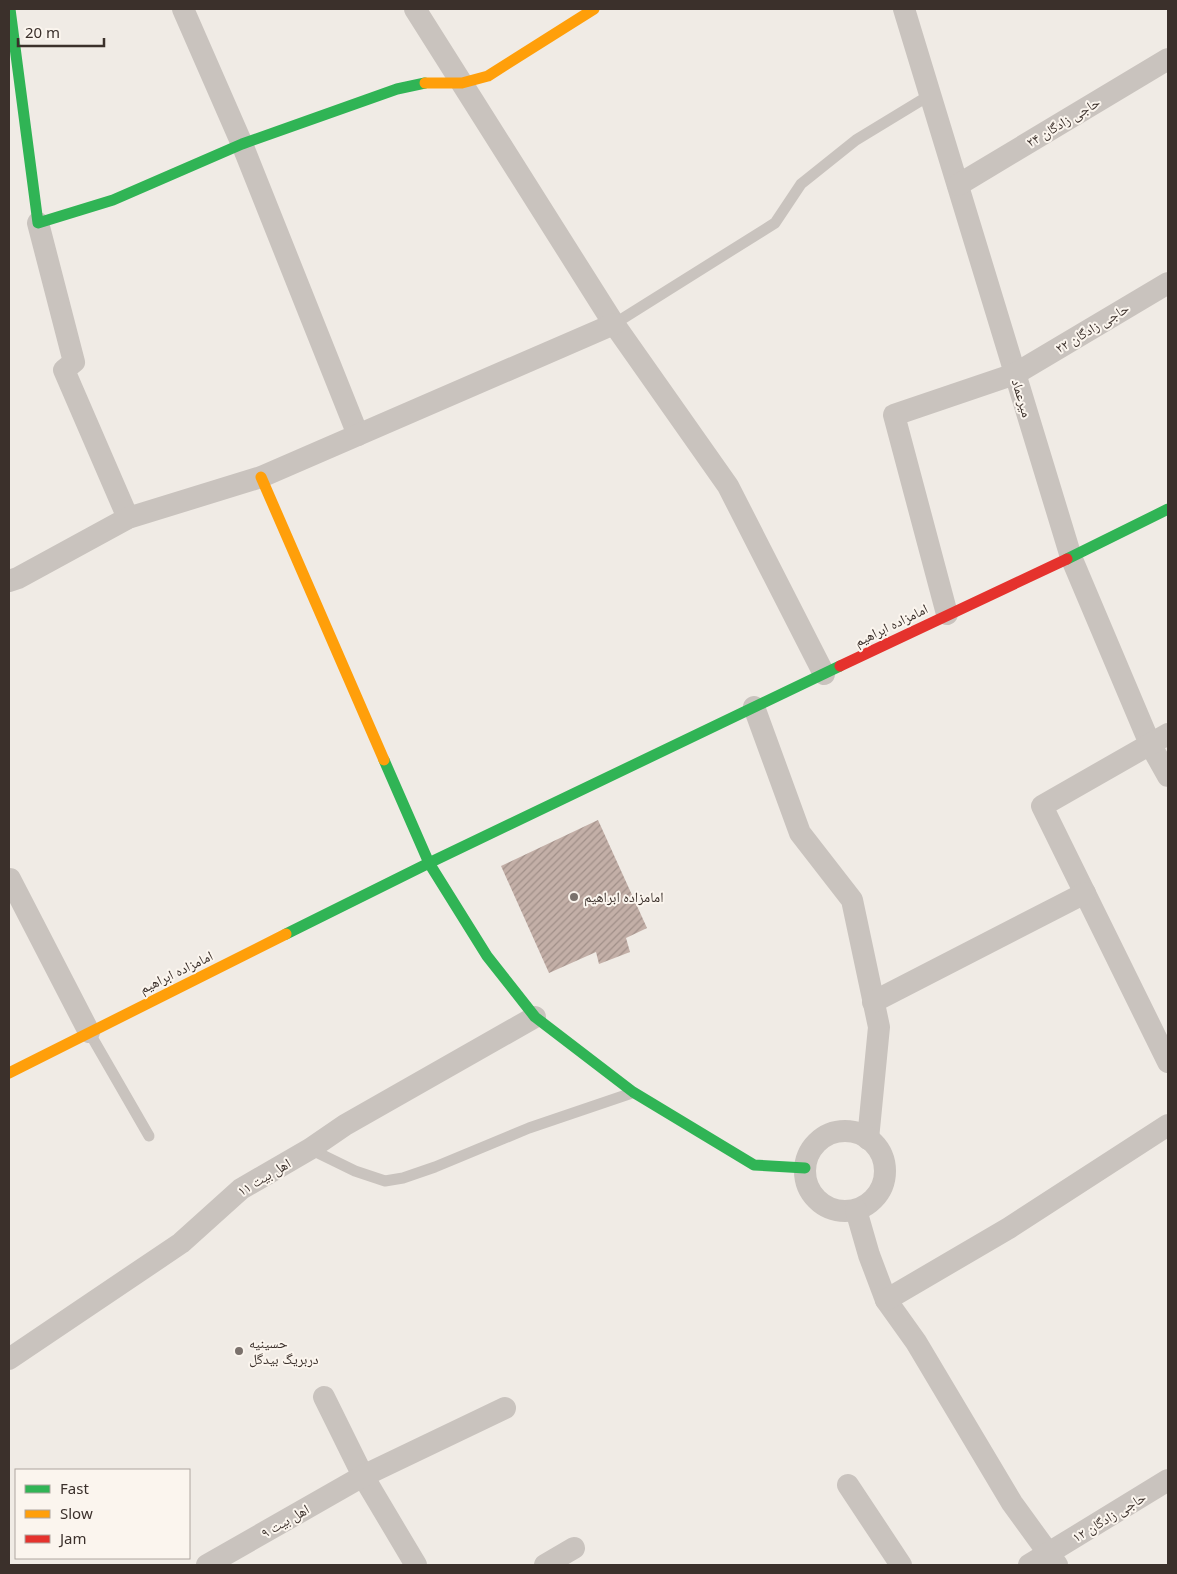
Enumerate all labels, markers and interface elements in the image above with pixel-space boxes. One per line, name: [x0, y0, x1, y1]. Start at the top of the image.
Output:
scale bar: [18, 15, 104, 47]
text: 20 m: [25, 22, 60, 42]
street label: حاجی زادگان ۲۴: [1022, 92, 1103, 151]
street label: حاجی زادگان ۲۲: [1051, 298, 1132, 357]
street label: میرعماد: [1008, 376, 1037, 419]
street label: امامزاده ابراهیم: [851, 599, 931, 651]
place label: امامزاده ابراهیم: [584, 887, 664, 907]
marker: امامزاده ابراهیم: [568, 891, 580, 903]
street label: امامزاده ابراهیم: [136, 946, 216, 998]
street label: اهل بیت ۱۱: [234, 1153, 294, 1200]
place label: حسینیه دربریگ بیدگل: [249, 1333, 319, 1368]
marker: حسینیه دربریگ بیدگل: [233, 1345, 245, 1357]
legend: [15, 1469, 190, 1559]
text: Fast: [60, 1478, 89, 1498]
street label: حاجی زادگان ۱۲: [1068, 1487, 1149, 1546]
street label: اهل بیت ۹: [257, 1499, 312, 1542]
text: Slow: [60, 1503, 93, 1523]
text: Jam: [58, 1528, 87, 1548]

